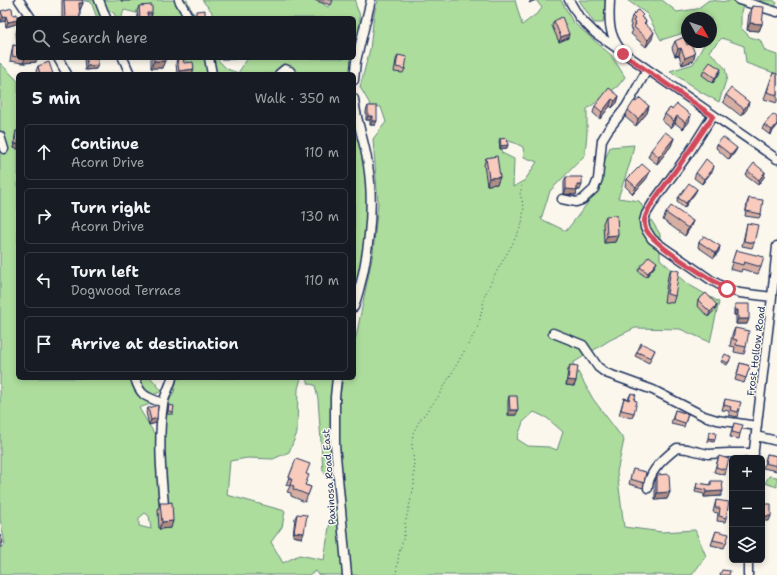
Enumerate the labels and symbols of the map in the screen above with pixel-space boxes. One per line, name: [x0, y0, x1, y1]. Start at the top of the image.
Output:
north arrow: [681, 12, 717, 48]
route end: [614, 45, 632, 63]
route start: [718, 280, 736, 298]
street label: Frost Hollow Road: [744, 305, 768, 397]
street label: Paxinosa Road East: [319, 429, 339, 525]

